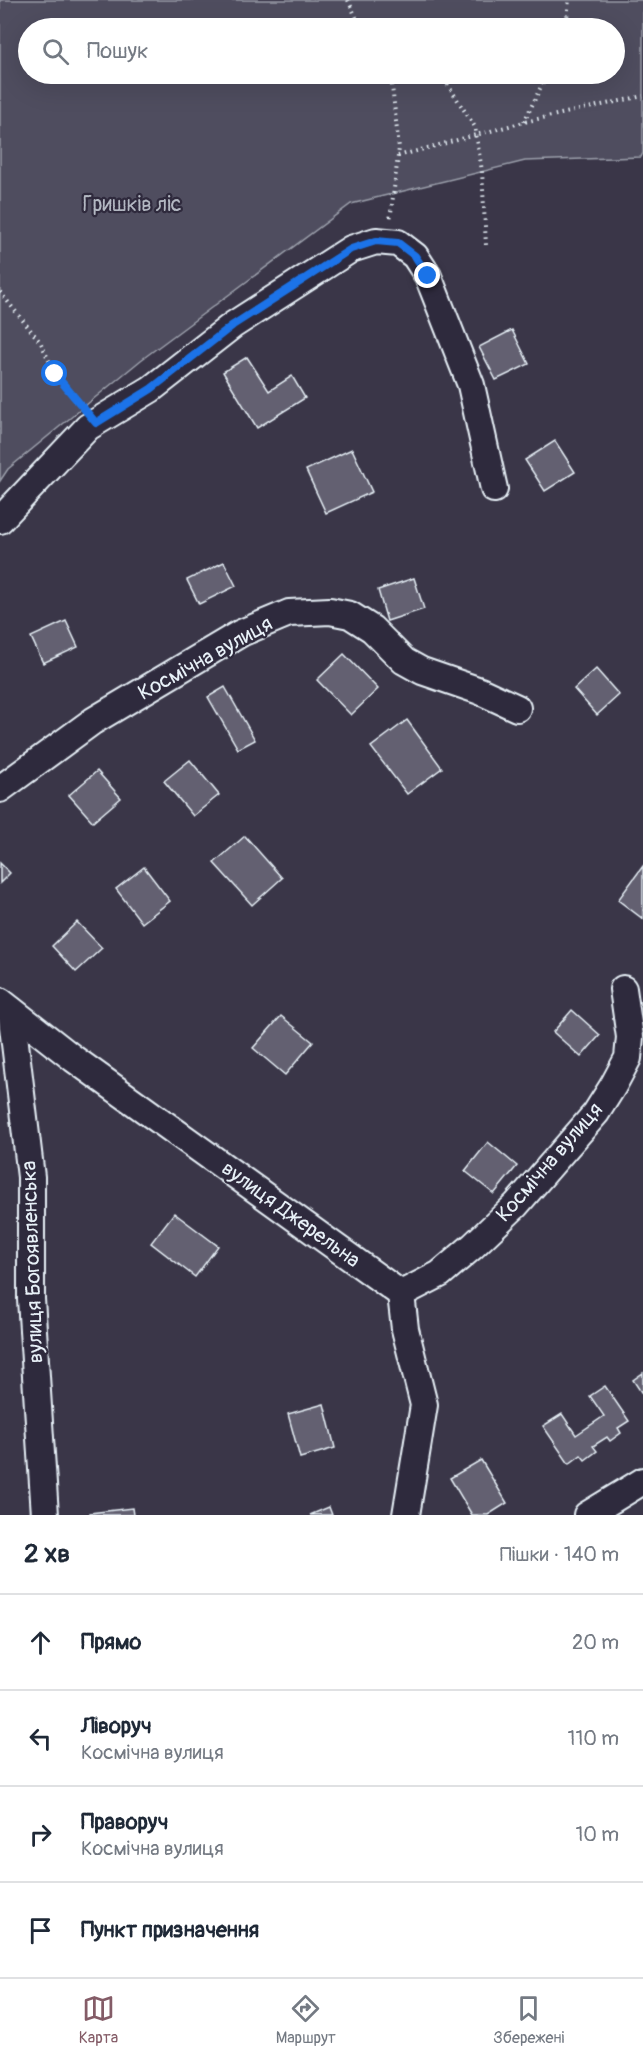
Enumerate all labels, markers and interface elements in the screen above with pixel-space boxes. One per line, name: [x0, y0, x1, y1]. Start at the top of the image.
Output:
search box: [18, 18, 625, 84]
icon: search: [39, 35, 72, 68]
text: Пошук: [87, 37, 148, 65]
park label: Гришків ліс: [82, 191, 182, 218]
route end: [414, 262, 440, 288]
route start: [41, 360, 67, 386]
street label: Космічна вулиця: [133, 610, 277, 707]
street label: Космічна вулиця: [490, 1097, 609, 1228]
street label: вулиця Джерельна: [216, 1155, 365, 1274]
street label: вулиця Богоявленська: [15, 1160, 50, 1364]
text: 2 хв: [24, 1538, 70, 1570]
text: Пішки · 140 m: [500, 1542, 619, 1567]
icon: ahead: [24, 1626, 57, 1659]
text: Прямо: [81, 1628, 141, 1656]
text: 20 m: [572, 1630, 619, 1655]
text: Ліворуч: [81, 1712, 152, 1740]
icon: left: [24, 1722, 57, 1755]
text: 110 m: [568, 1726, 619, 1751]
text: Космічна вулиця: [81, 1740, 224, 1765]
text: Праворуч: [81, 1808, 168, 1836]
icon: right: [24, 1818, 57, 1851]
text: 10 m: [575, 1822, 619, 1847]
text: Космічна вулиця: [81, 1836, 224, 1861]
icon: arrive: [24, 1914, 57, 1947]
text: Пункт призначення: [81, 1916, 259, 1944]
tab: Карта: [79, 1992, 118, 2048]
tab: Маршрут: [276, 1992, 336, 2048]
tab: Збережені: [493, 1992, 564, 2048]

